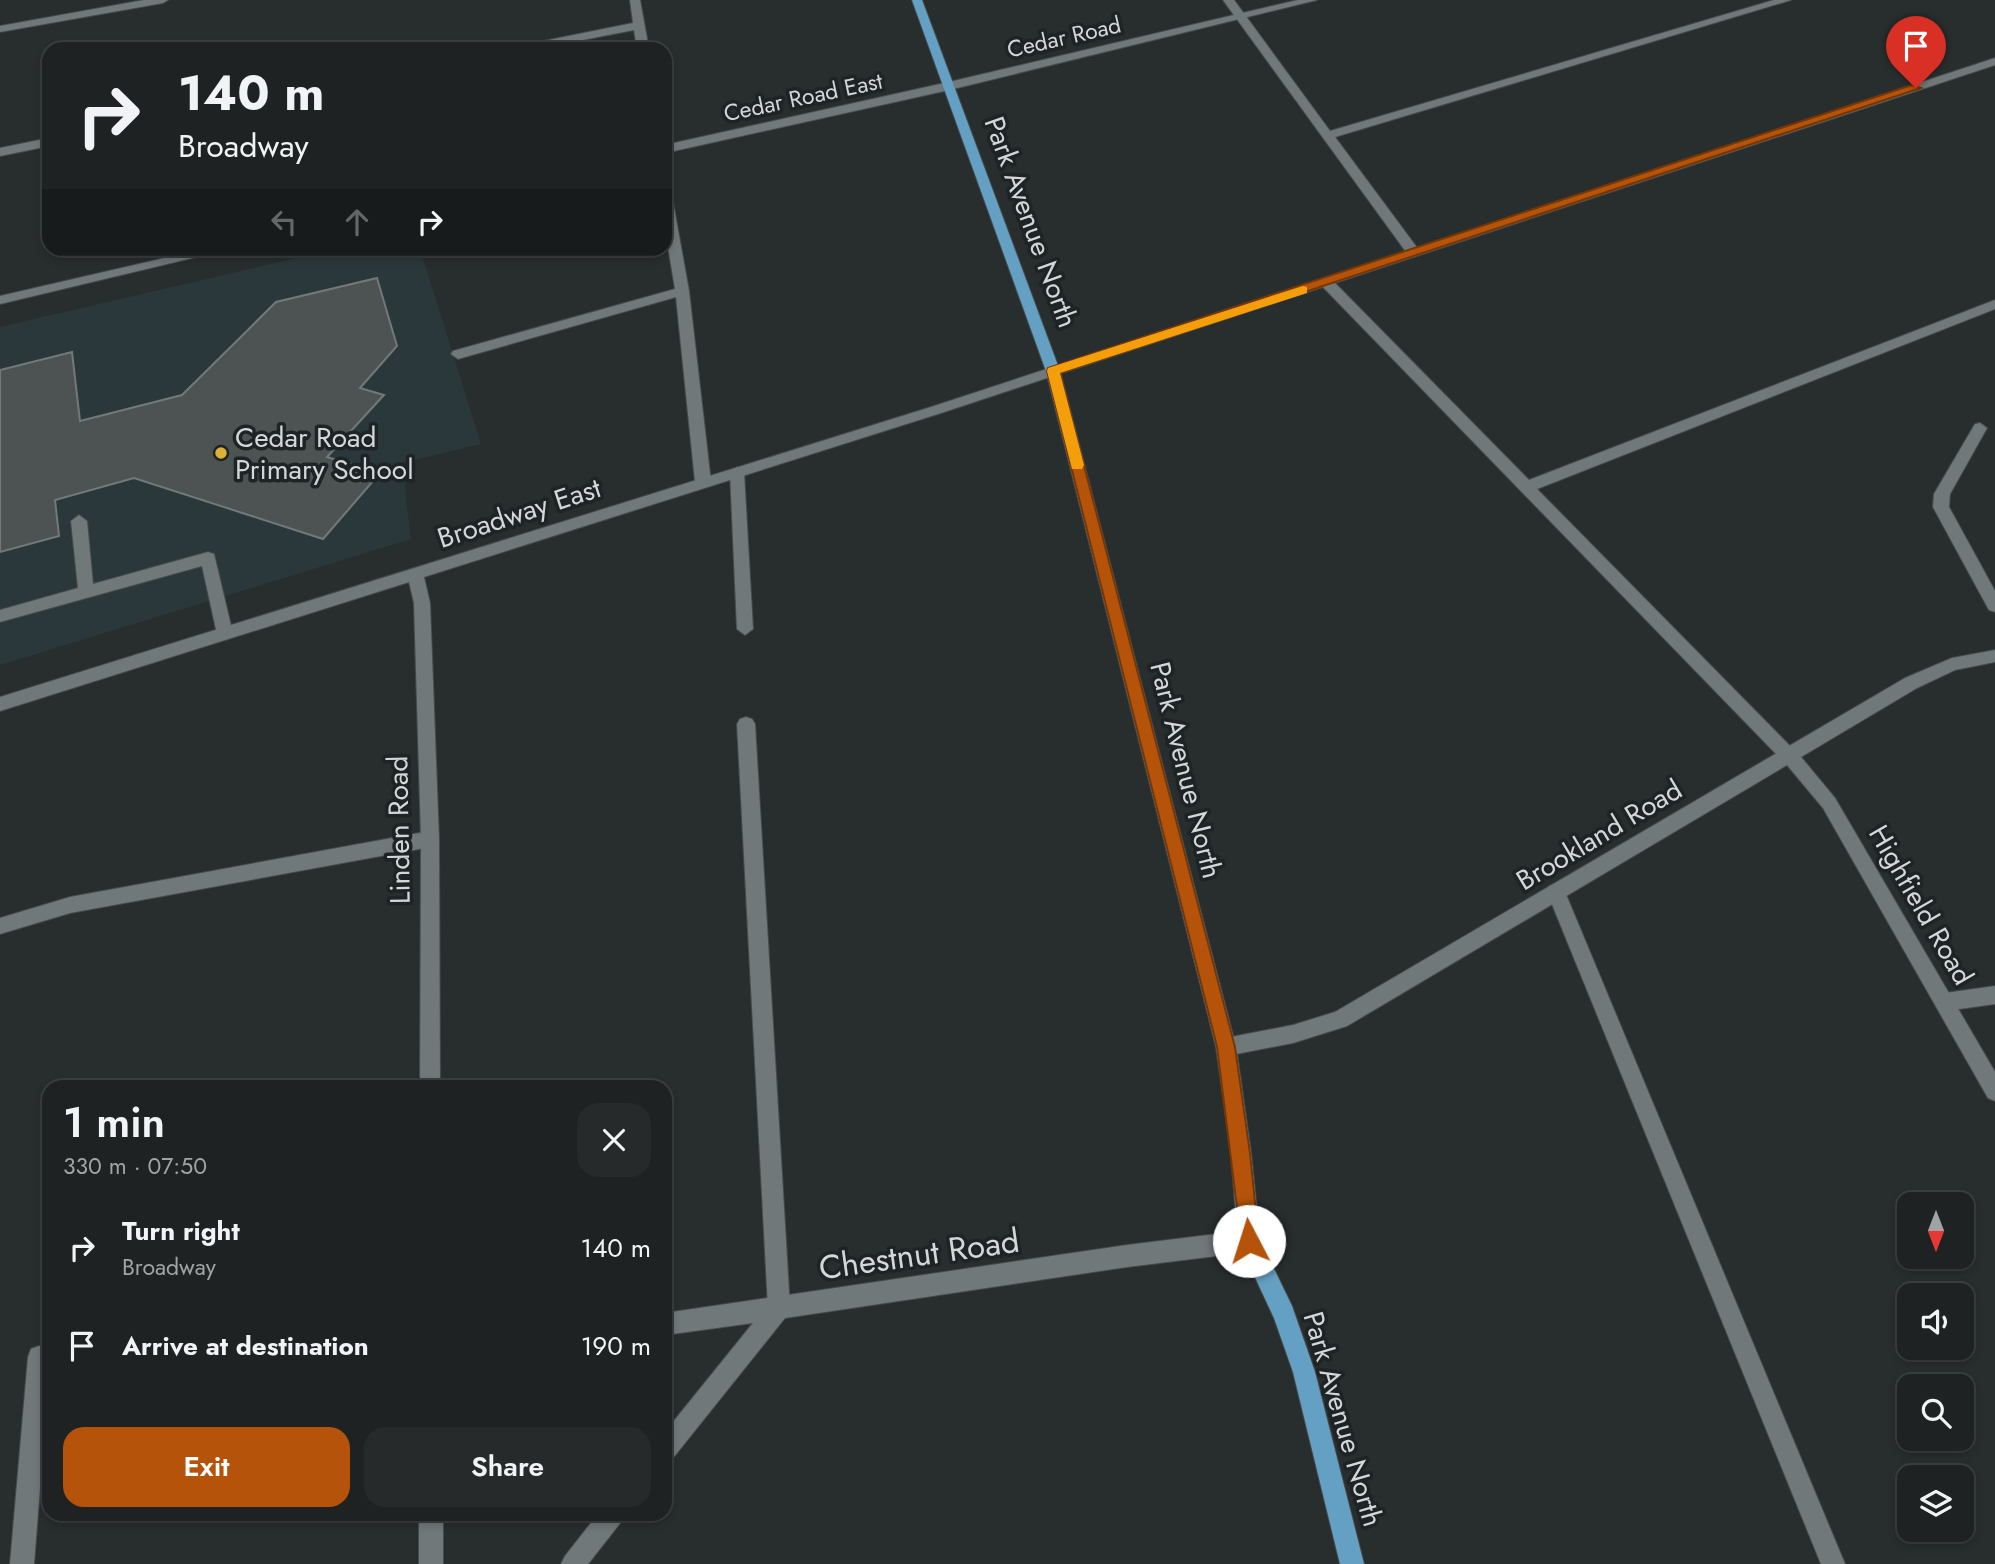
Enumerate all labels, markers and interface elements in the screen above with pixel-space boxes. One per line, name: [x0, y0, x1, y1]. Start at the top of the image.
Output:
street label: Cedar Road: [1004, 7, 1124, 67]
pin: [1886, 16, 1946, 88]
icon: arrive: [1897, 27, 1935, 65]
text: 140 m: [178, 58, 324, 128]
street label: Cedar Road East: [720, 63, 886, 130]
icon: right: [63, 70, 154, 161]
street label: Park Avenue North: [974, 111, 1088, 333]
text: Broadway: [178, 123, 309, 169]
icon: left: [265, 203, 303, 241]
icon: ahead: [338, 203, 376, 241]
icon: right: [411, 203, 449, 241]
place label: Cedar Road Primary School: [235, 417, 414, 490]
marker: Cedar Road Primary School: [213, 445, 229, 461]
street label: Broadway East: [432, 467, 606, 559]
street label: Park Avenue North: [1139, 657, 1233, 883]
street label: Linden Road: [377, 755, 421, 905]
street label: Brookland Road: [1508, 769, 1690, 901]
street label: Highfield Road: [1859, 817, 1983, 993]
text: 1 min: [63, 1092, 165, 1153]
button: close: [577, 1103, 651, 1177]
text: 330 m · 07:50: [63, 1149, 207, 1183]
north arrow: [1897, 1192, 1974, 1269]
map controls: [1897, 1192, 1974, 1542]
position arrow: [1212, 1204, 1286, 1278]
text: Turn right: [122, 1212, 240, 1250]
street label: Chestnut Road: [816, 1217, 1022, 1291]
icon: right: [63, 1229, 101, 1267]
text: 140 m: [580, 1229, 651, 1267]
text: Broadway: [122, 1250, 216, 1284]
button: sound: [1897, 1283, 1974, 1360]
street label: Park Avenue North: [1293, 1307, 1393, 1531]
icon: arrive: [63, 1327, 101, 1365]
text: Arrive at destination: [122, 1327, 369, 1365]
text: 190 m: [581, 1327, 651, 1365]
button: search: [1897, 1374, 1974, 1451]
button: Exit: [63, 1427, 350, 1507]
button: Share: [364, 1427, 651, 1507]
button: layers: [1897, 1465, 1974, 1542]

